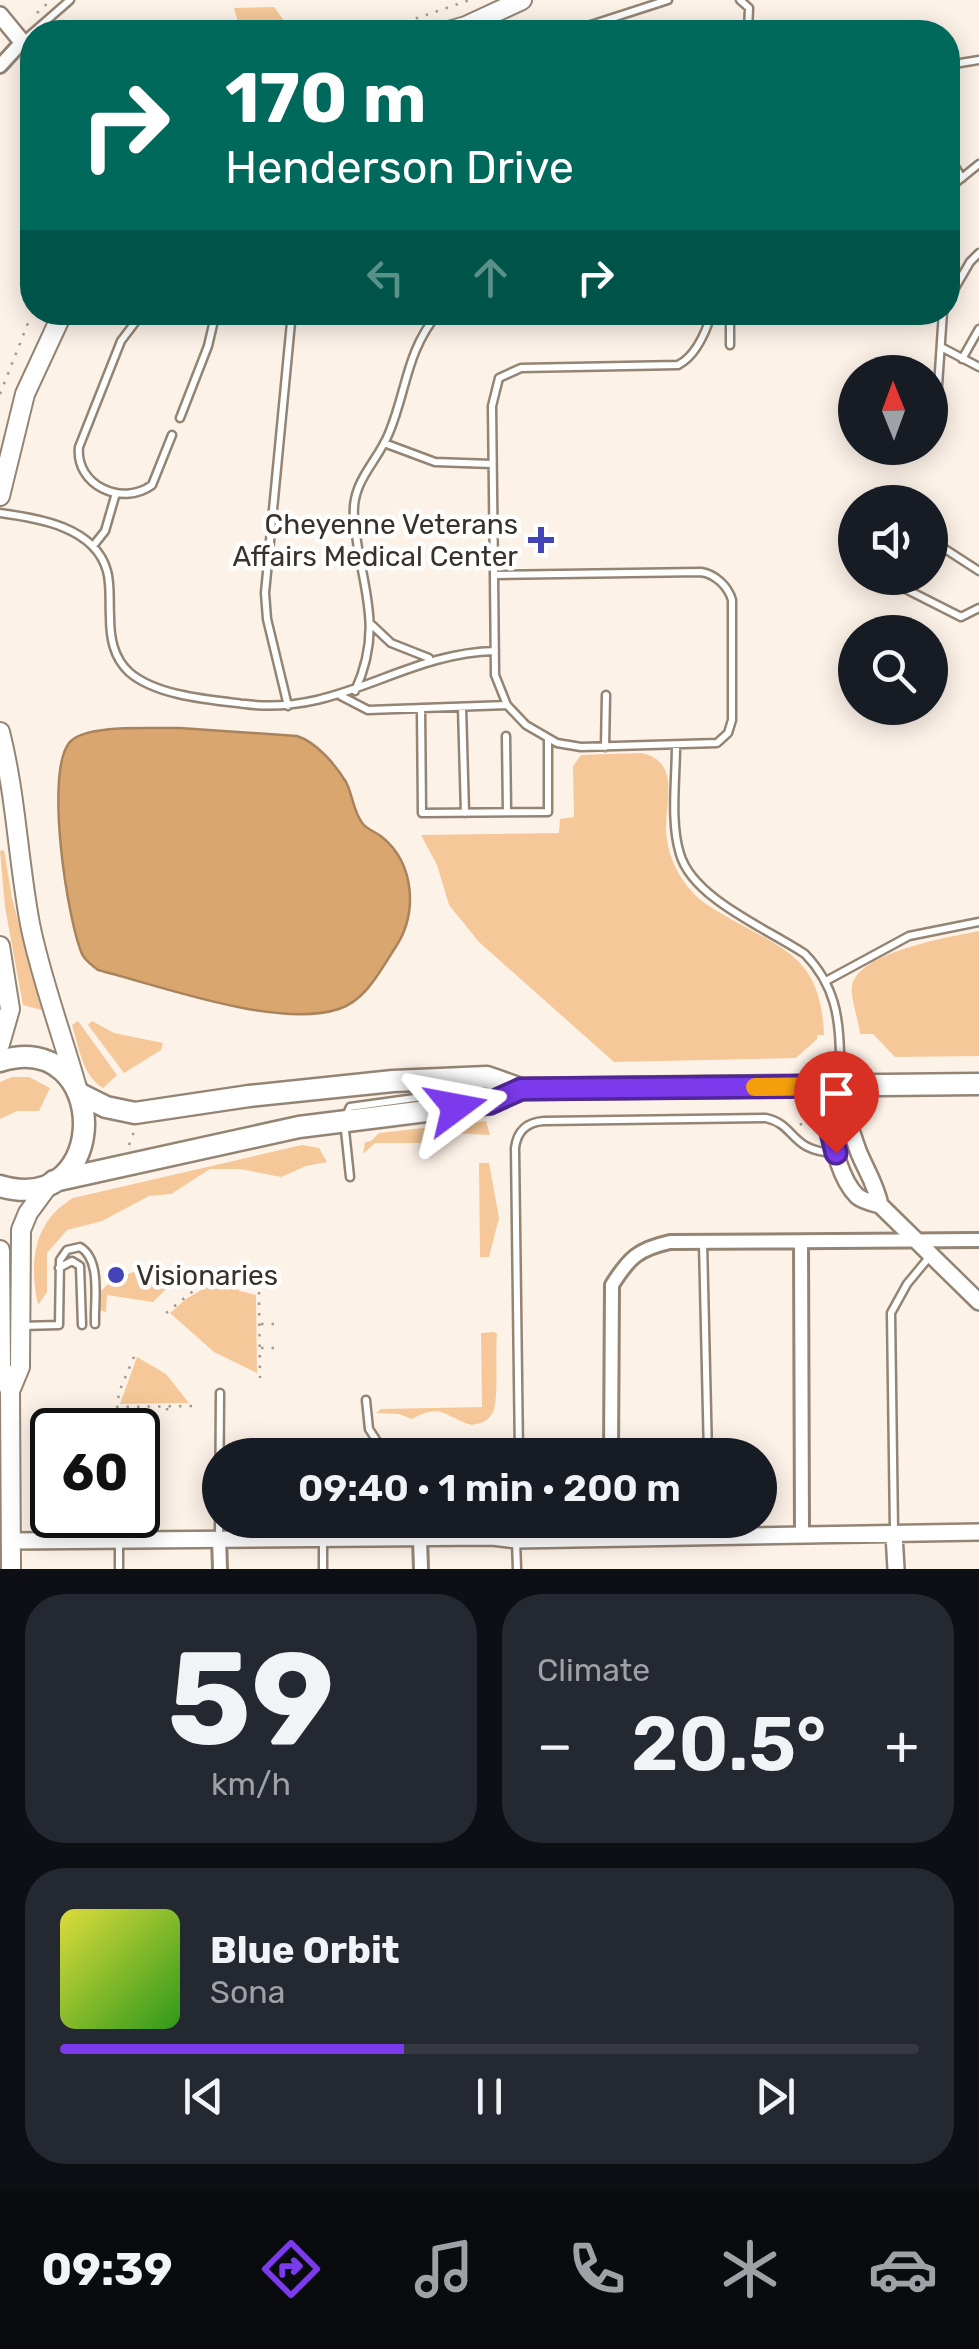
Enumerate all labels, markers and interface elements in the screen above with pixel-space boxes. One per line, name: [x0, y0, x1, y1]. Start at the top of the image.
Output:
text: 170 m: [225, 57, 427, 140]
icon: right: [60, 60, 190, 190]
text: Henderson Drive: [225, 141, 574, 194]
icon: left: [358, 250, 413, 305]
icon: ahead: [463, 250, 518, 305]
icon: right: [568, 250, 623, 305]
north arrow: [838, 355, 948, 465]
map controls: [838, 355, 948, 725]
button: sound: [838, 485, 948, 595]
place label: Cheyenne Veterans Affairs Medical Center: [232, 508, 518, 573]
marker: Cheyenne Veterans Affairs Medical Center: [528, 527, 554, 553]
button: search: [838, 615, 948, 725]
pin: [794, 1051, 879, 1154]
position arrow: [404, 1055, 508, 1159]
icon: arrive: [809, 1066, 864, 1121]
place label: Visionaries: [136, 1259, 278, 1292]
marker: Visionaries: [105, 1264, 127, 1286]
speed limit sign: 60: [30, 1408, 160, 1538]
text: 09:40 · 1 min · 200 m: [298, 1465, 681, 1511]
text: 59: [167, 1622, 335, 1777]
text: Climate: [537, 1651, 650, 1689]
text: 20.5°: [631, 1700, 826, 1789]
text: −: [537, 1713, 573, 1778]
text: +: [885, 1713, 919, 1778]
text: km/h: [211, 1765, 291, 1803]
text: Blue Orbit: [210, 1927, 400, 1973]
text: Sona: [210, 1973, 285, 2011]
icon: previous: [176, 2069, 231, 2124]
icon: pause: [462, 2069, 517, 2124]
icon: next: [748, 2069, 803, 2124]
icon: directions: [256, 2234, 326, 2304]
icon: music: [409, 2234, 479, 2304]
icon: phone: [562, 2234, 632, 2304]
icon: climate: [715, 2234, 785, 2304]
icon: car: [868, 2234, 938, 2304]
text: 09:39: [41, 2243, 173, 2296]

